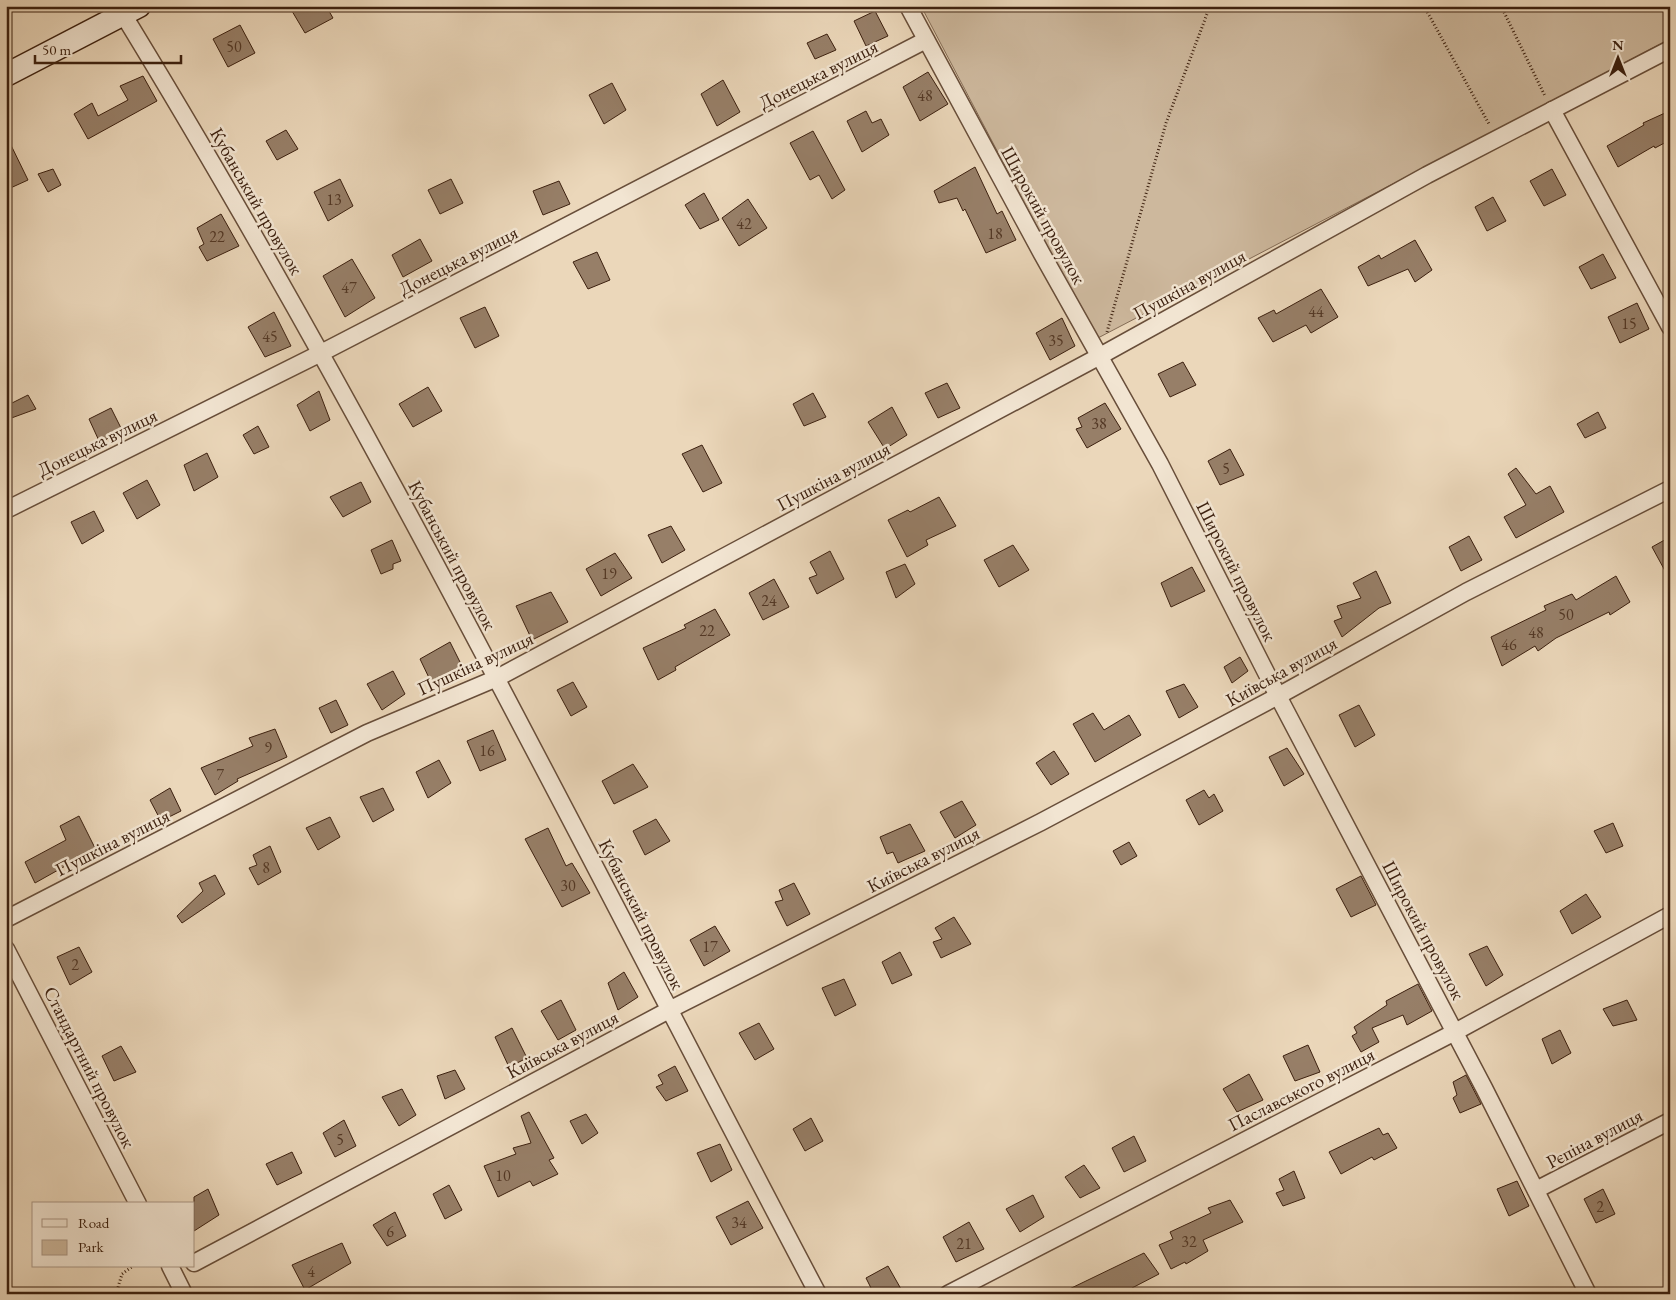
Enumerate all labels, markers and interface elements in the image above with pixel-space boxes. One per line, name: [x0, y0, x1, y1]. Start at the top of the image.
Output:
scale bar: [35, 32, 181, 64]
north arrow: [1594, 32, 1644, 82]
street label: Донецька вулиця: [754, 33, 882, 115]
house number: 50: [226, 36, 242, 57]
text: N: [1612, 36, 1624, 54]
text: 50 m: [42, 40, 71, 59]
house number: 48: [917, 85, 933, 106]
street label: Кубанський провулок: [204, 123, 309, 279]
street label: Широкий провулок: [995, 142, 1092, 289]
house number: 13: [326, 189, 342, 210]
house number: 42: [736, 213, 752, 234]
street label: Донецька вулиця: [394, 219, 522, 301]
house number: 18: [987, 223, 1003, 244]
house number: 22: [209, 226, 225, 247]
street label: Пушкіна вулиця: [1128, 243, 1251, 326]
house number: 47: [341, 277, 357, 298]
house number: 44: [1308, 301, 1324, 322]
house number: 15: [1621, 313, 1637, 334]
house number: 45: [262, 326, 278, 347]
house number: 35: [1048, 330, 1064, 351]
street label: Донецька вулиця: [33, 402, 162, 482]
house number: 38: [1091, 413, 1107, 434]
street label: Пушкіна вулиця: [772, 436, 895, 517]
house number: 5: [1222, 458, 1230, 479]
street label: Кубанський провулок: [403, 476, 503, 634]
street label: Широкий провулок: [1190, 497, 1283, 645]
house number: 19: [601, 563, 617, 584]
house number: 24: [761, 590, 777, 611]
house number: 50: [1558, 604, 1574, 625]
house number: 22: [699, 620, 715, 641]
house number: 48: [1528, 622, 1544, 643]
street label: Пушкіна вулиця: [413, 625, 538, 701]
street label: Київська вулиця: [1221, 630, 1342, 712]
house number: 46: [1501, 634, 1517, 655]
house number: 9: [264, 737, 272, 758]
house number: 16: [479, 740, 495, 761]
house number: 7: [216, 764, 224, 785]
street label: Пушкіна вулиця: [51, 803, 174, 882]
street label: Київська вулиця: [863, 820, 984, 899]
street label: Кубанський провулок: [593, 835, 690, 994]
street label: Широкий провулок: [1376, 856, 1471, 1004]
house number: 8: [262, 857, 270, 878]
house number: 30: [560, 875, 576, 896]
house number: 17: [702, 936, 718, 957]
house number: 2: [71, 954, 79, 975]
street label: Стандартний провулок: [38, 982, 141, 1152]
street label: Київська вулиця: [502, 1004, 623, 1084]
street label: Паславського вулиця: [1224, 1041, 1379, 1137]
street label: Рєпіна вулиця: [1542, 1102, 1647, 1174]
house number: 5: [336, 1129, 344, 1150]
house number: 10: [495, 1165, 511, 1186]
house number: 2: [1596, 1196, 1604, 1217]
legend: [32, 1202, 195, 1268]
house number: 34: [731, 1212, 747, 1233]
text: Road: [78, 1213, 110, 1232]
house number: 6: [386, 1221, 394, 1242]
house number: 32: [1181, 1231, 1197, 1252]
house number: 21: [956, 1233, 972, 1254]
text: Park: [78, 1237, 105, 1256]
house number: 4: [307, 1261, 315, 1282]

